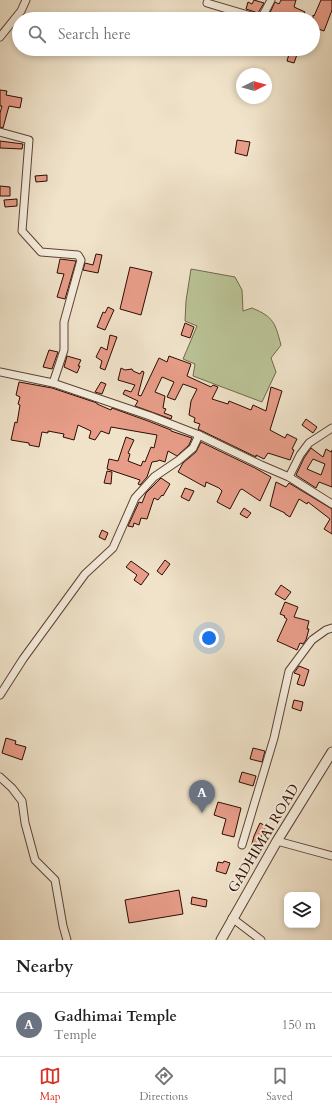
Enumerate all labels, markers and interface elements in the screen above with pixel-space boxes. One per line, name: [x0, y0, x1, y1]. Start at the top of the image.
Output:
search box: [12, 12, 320, 56]
icon: search: [26, 23, 48, 45]
text: Search here: [58, 24, 131, 44]
north arrow: [236, 68, 272, 104]
your location: [199, 628, 219, 648]
pin: A: [189, 780, 215, 813]
street label: GADHIMAI ROAD: [223, 780, 303, 896]
map controls: [284, 892, 320, 928]
button: layers: [284, 892, 320, 928]
text: Nearby: [16, 955, 73, 978]
text: Gadhimai Temple: [54, 1006, 177, 1026]
text: A: [24, 1016, 34, 1034]
text: 150 m: [282, 1016, 316, 1034]
text: Temple: [54, 1026, 97, 1044]
tab: Map: [39, 1065, 61, 1104]
tab: Directions: [139, 1065, 188, 1104]
tab: Saved: [266, 1065, 293, 1104]

